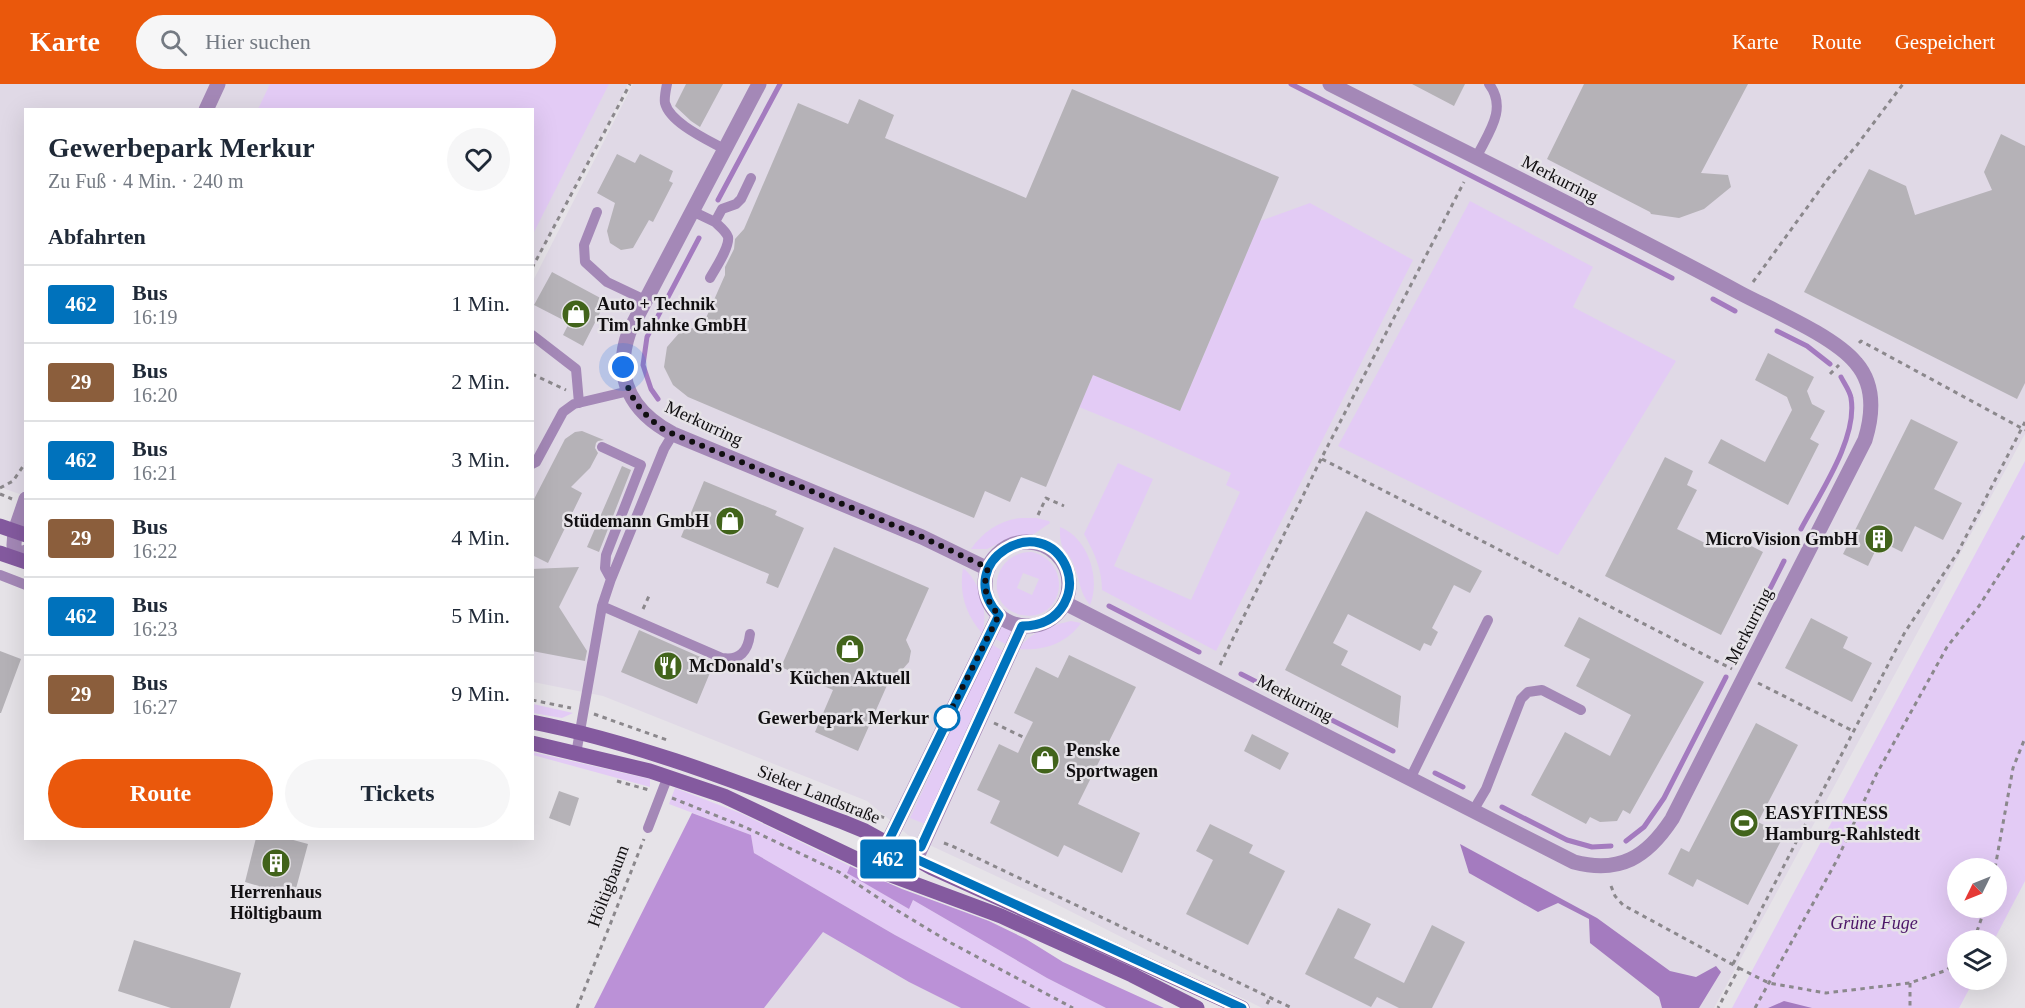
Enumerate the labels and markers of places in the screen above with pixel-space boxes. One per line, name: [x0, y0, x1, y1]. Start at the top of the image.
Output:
place label: Auto + Technik Tim Jahnke GmbH: [597, 294, 747, 335]
shop icon: Auto + Technik Tim Jahnke GmbH: [560, 298, 592, 330]
shop icon: Stüdemann GmbH: [714, 505, 746, 537]
place label: Stüdemann GmbH: [563, 511, 709, 531]
building icon: MicroVision GmbH: [1863, 523, 1895, 555]
place label: MicroVision GmbH: [1706, 529, 1858, 549]
shop icon: Küchen Aktuell: [834, 633, 866, 665]
restaurant icon: McDonald's: [652, 650, 684, 682]
place label: McDonald's: [689, 656, 782, 676]
place label: Küchen Aktuell: [790, 668, 910, 688]
marker: Gewerbepark Merkur: [934, 705, 960, 731]
place label: Gewerbepark Merkur: [758, 708, 929, 728]
place label: Penske Sportwagen: [1066, 740, 1158, 781]
shop icon: Penske Sportwagen: [1029, 744, 1061, 776]
place label: EASYFITNESS Hamburg-Rahlstedt: [1765, 803, 1920, 844]
sports icon: EASYFITNESS Hamburg-Rahlstedt: [1728, 807, 1760, 839]
building icon: Herrenhaus Höltigbaum: [260, 847, 292, 879]
place label: Herrenhaus Höltigbaum: [230, 882, 322, 923]

